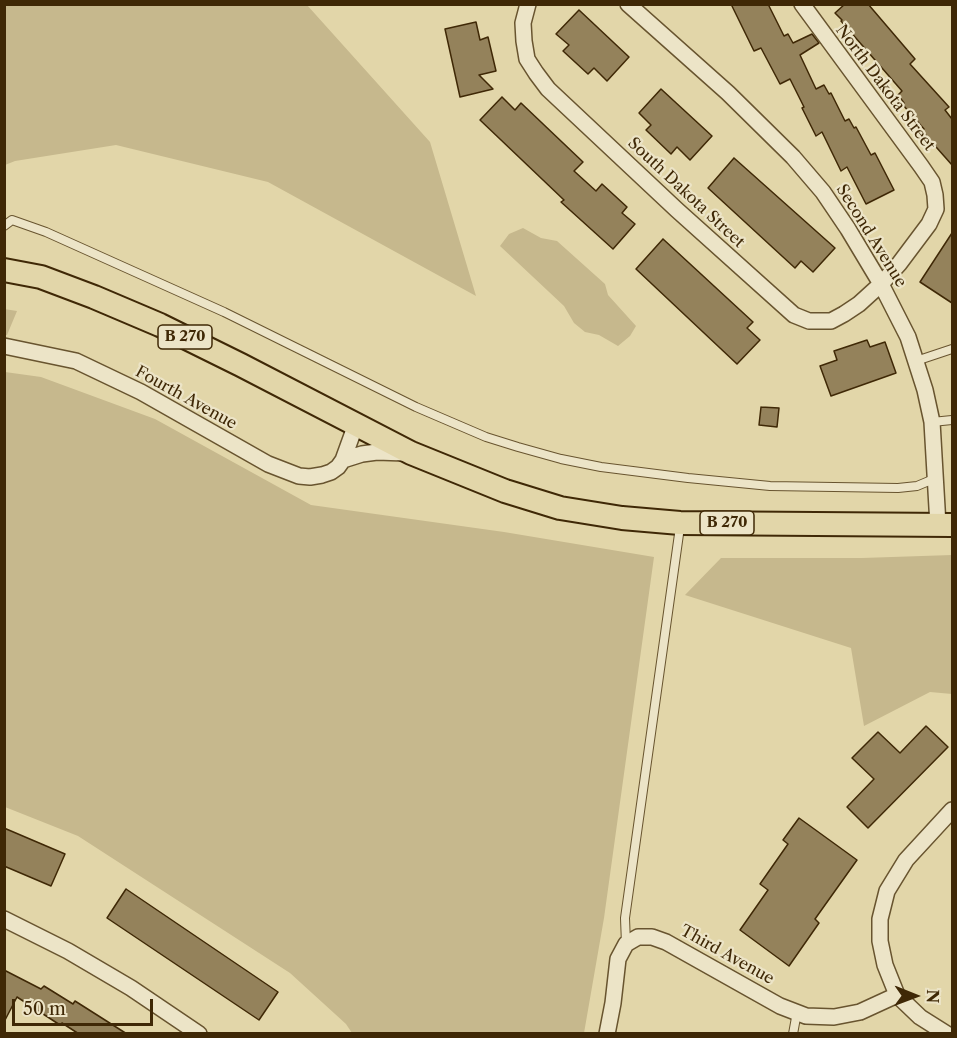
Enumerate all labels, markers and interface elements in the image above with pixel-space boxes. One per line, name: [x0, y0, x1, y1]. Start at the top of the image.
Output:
street label: North Dakota Street: [831, 21, 939, 155]
street label: South Dakota Street: [624, 134, 748, 252]
street label: Second Avenue: [832, 181, 910, 291]
road number: B 270: [158, 325, 212, 349]
street label: Fourth Avenue: [132, 362, 240, 434]
road number: B 270: [700, 511, 754, 535]
street label: Third Avenue: [677, 921, 777, 989]
north arrow: [885, 966, 945, 1026]
scale bar: [15, 987, 156, 1025]
text: N: [923, 989, 943, 1003]
text: 50 m: [23, 998, 66, 1020]

